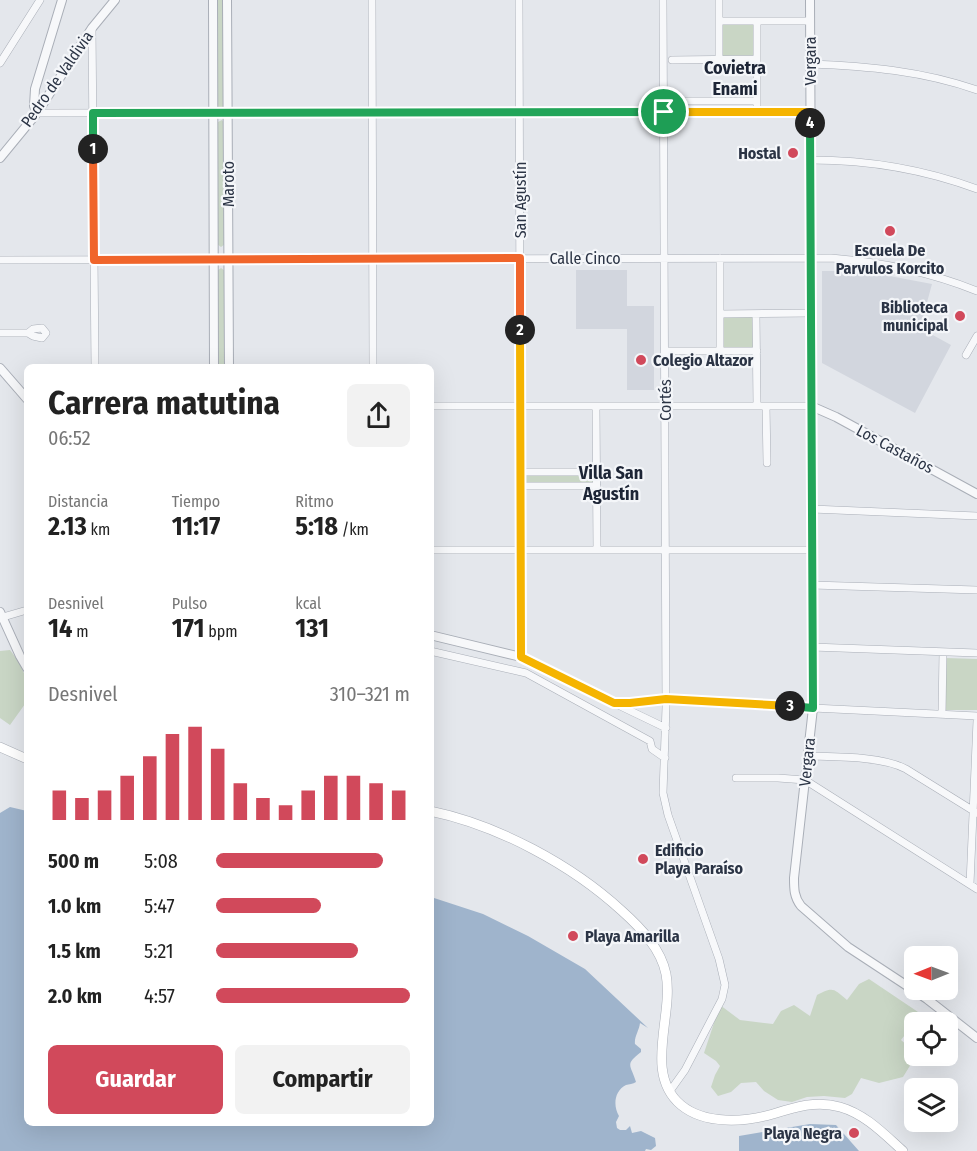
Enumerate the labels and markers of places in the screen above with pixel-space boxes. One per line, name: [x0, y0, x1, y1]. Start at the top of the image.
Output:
pin: [638, 86, 689, 137]
pin: 4: [795, 108, 825, 138]
pin: 1: [78, 134, 108, 164]
place label: Hostal: [738, 144, 782, 163]
marker: Hostal: [786, 146, 800, 160]
marker: Escuela De Parvulos Korcito: [883, 224, 897, 238]
place label: Escuela De Parvulos Korcito: [836, 241, 945, 278]
place label: Biblioteca municipal: [881, 298, 949, 335]
marker: Biblioteca municipal: [953, 309, 967, 323]
pin: 2: [505, 315, 535, 345]
place label: Colegio Altazor: [653, 351, 754, 370]
marker: Colegio Altazor: [634, 353, 648, 367]
pin: 3: [775, 691, 805, 721]
place label: Edificio Playa Paraíso: [655, 841, 744, 878]
marker: Edificio Playa Paraíso: [636, 852, 650, 866]
place label: Playa Amarilla: [585, 927, 680, 946]
marker: Playa Amarilla: [566, 929, 580, 943]
place label: Playa Negra: [764, 1124, 842, 1143]
marker: Playa Negra: [847, 1126, 861, 1140]

